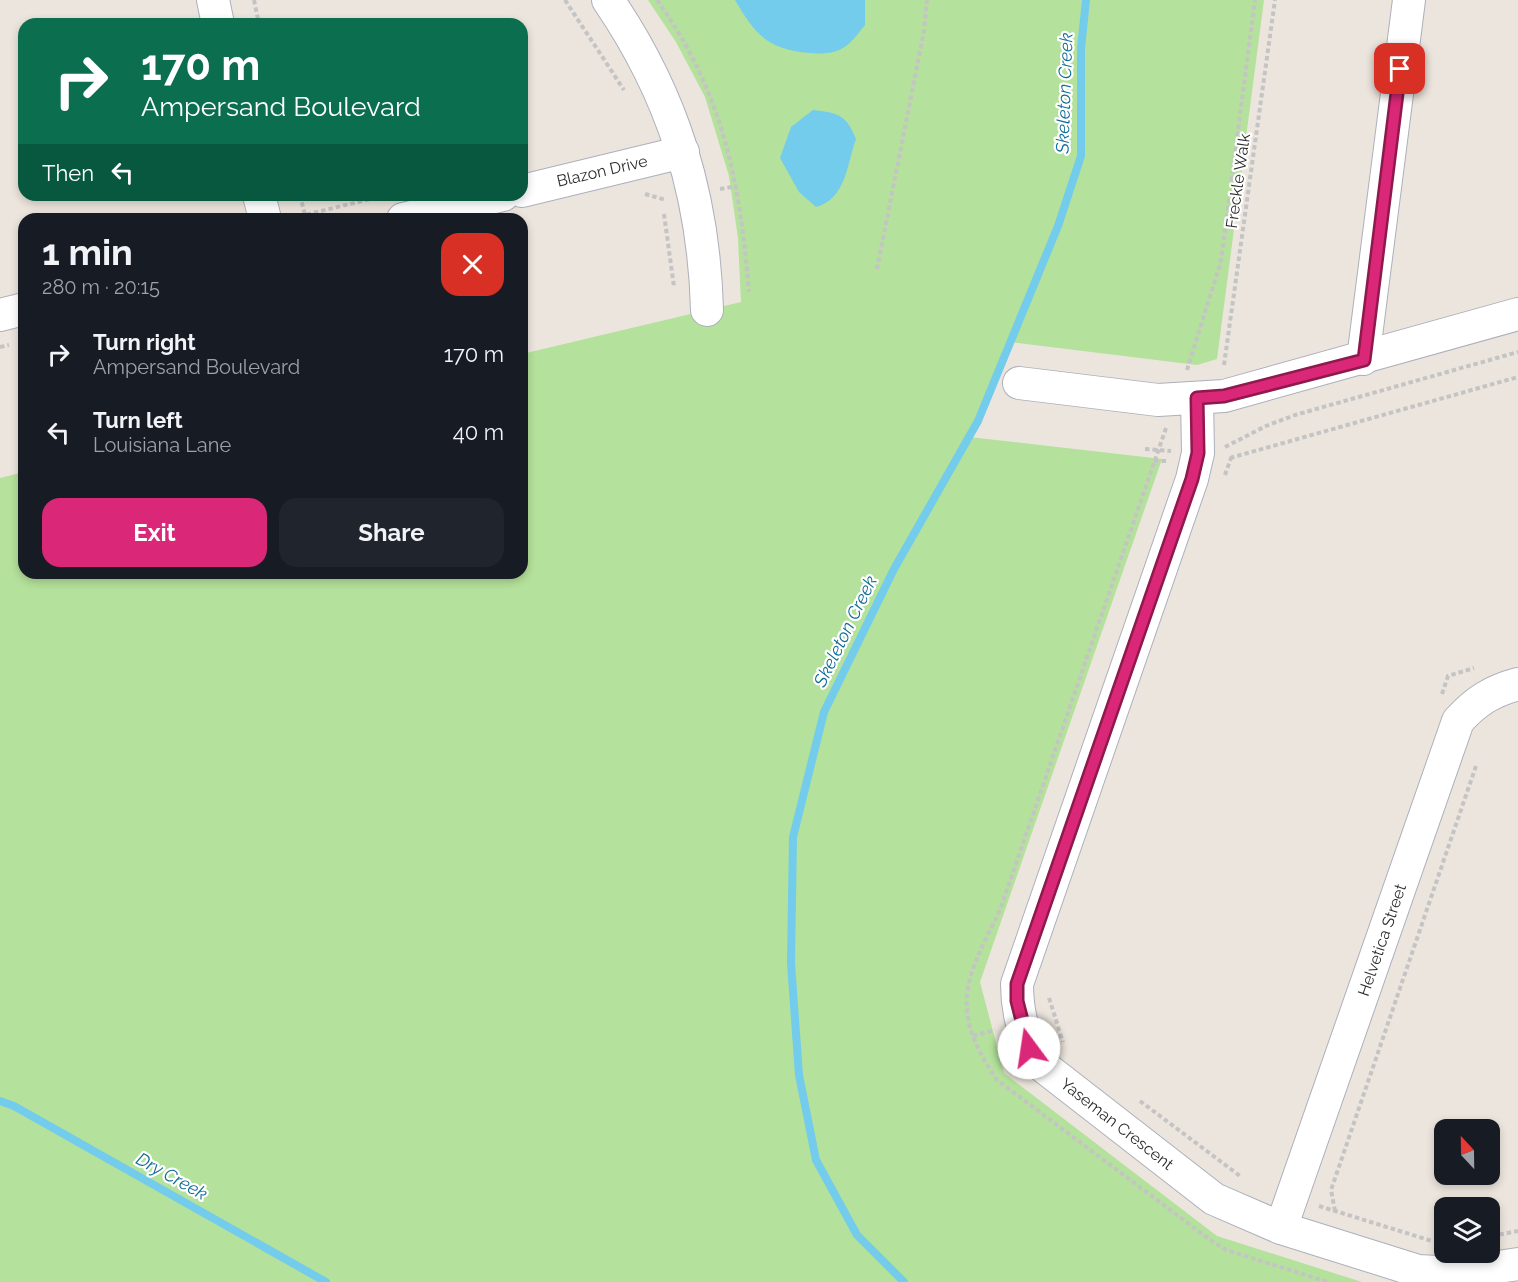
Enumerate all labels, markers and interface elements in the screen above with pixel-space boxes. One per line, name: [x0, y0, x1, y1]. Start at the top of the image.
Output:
water label: Skeleton Creek: [1051, 32, 1077, 155]
text: 170 m: [141, 41, 260, 90]
icon: right: [42, 42, 120, 120]
pin: [1374, 43, 1425, 94]
icon: arrive: [1383, 52, 1416, 85]
text: Ampersand Boulevard: [141, 91, 421, 122]
street label: Freckle Walk: [1222, 132, 1254, 230]
street label: Blazon Drive: [555, 151, 649, 191]
icon: left: [106, 156, 139, 189]
text: Then: [42, 160, 94, 186]
text: 1 min: [42, 231, 133, 273]
button: close: [441, 233, 504, 296]
text: 280 m · 20:15: [42, 275, 160, 299]
text: Turn right: [93, 329, 196, 355]
icon: right: [42, 338, 75, 371]
text: 170 m: [444, 341, 504, 367]
text: Ampersand Boulevard: [93, 355, 300, 379]
text: Turn left: [93, 407, 183, 433]
icon: left: [42, 416, 75, 449]
text: 40 m: [453, 419, 504, 445]
text: Louisiana Lane: [93, 433, 231, 457]
button: Exit: [42, 498, 267, 567]
button: Share: [279, 498, 504, 567]
water label: Skeleton Creek: [809, 572, 881, 691]
street label: Helvetica Street: [1354, 881, 1410, 999]
position arrow: [997, 1016, 1061, 1080]
street label: Yaseman Crescent: [1057, 1074, 1178, 1174]
north arrow: [1434, 1119, 1500, 1185]
map controls: [1434, 1119, 1500, 1263]
water label: Dry Creek: [133, 1148, 212, 1204]
button: layers: [1434, 1197, 1500, 1263]

